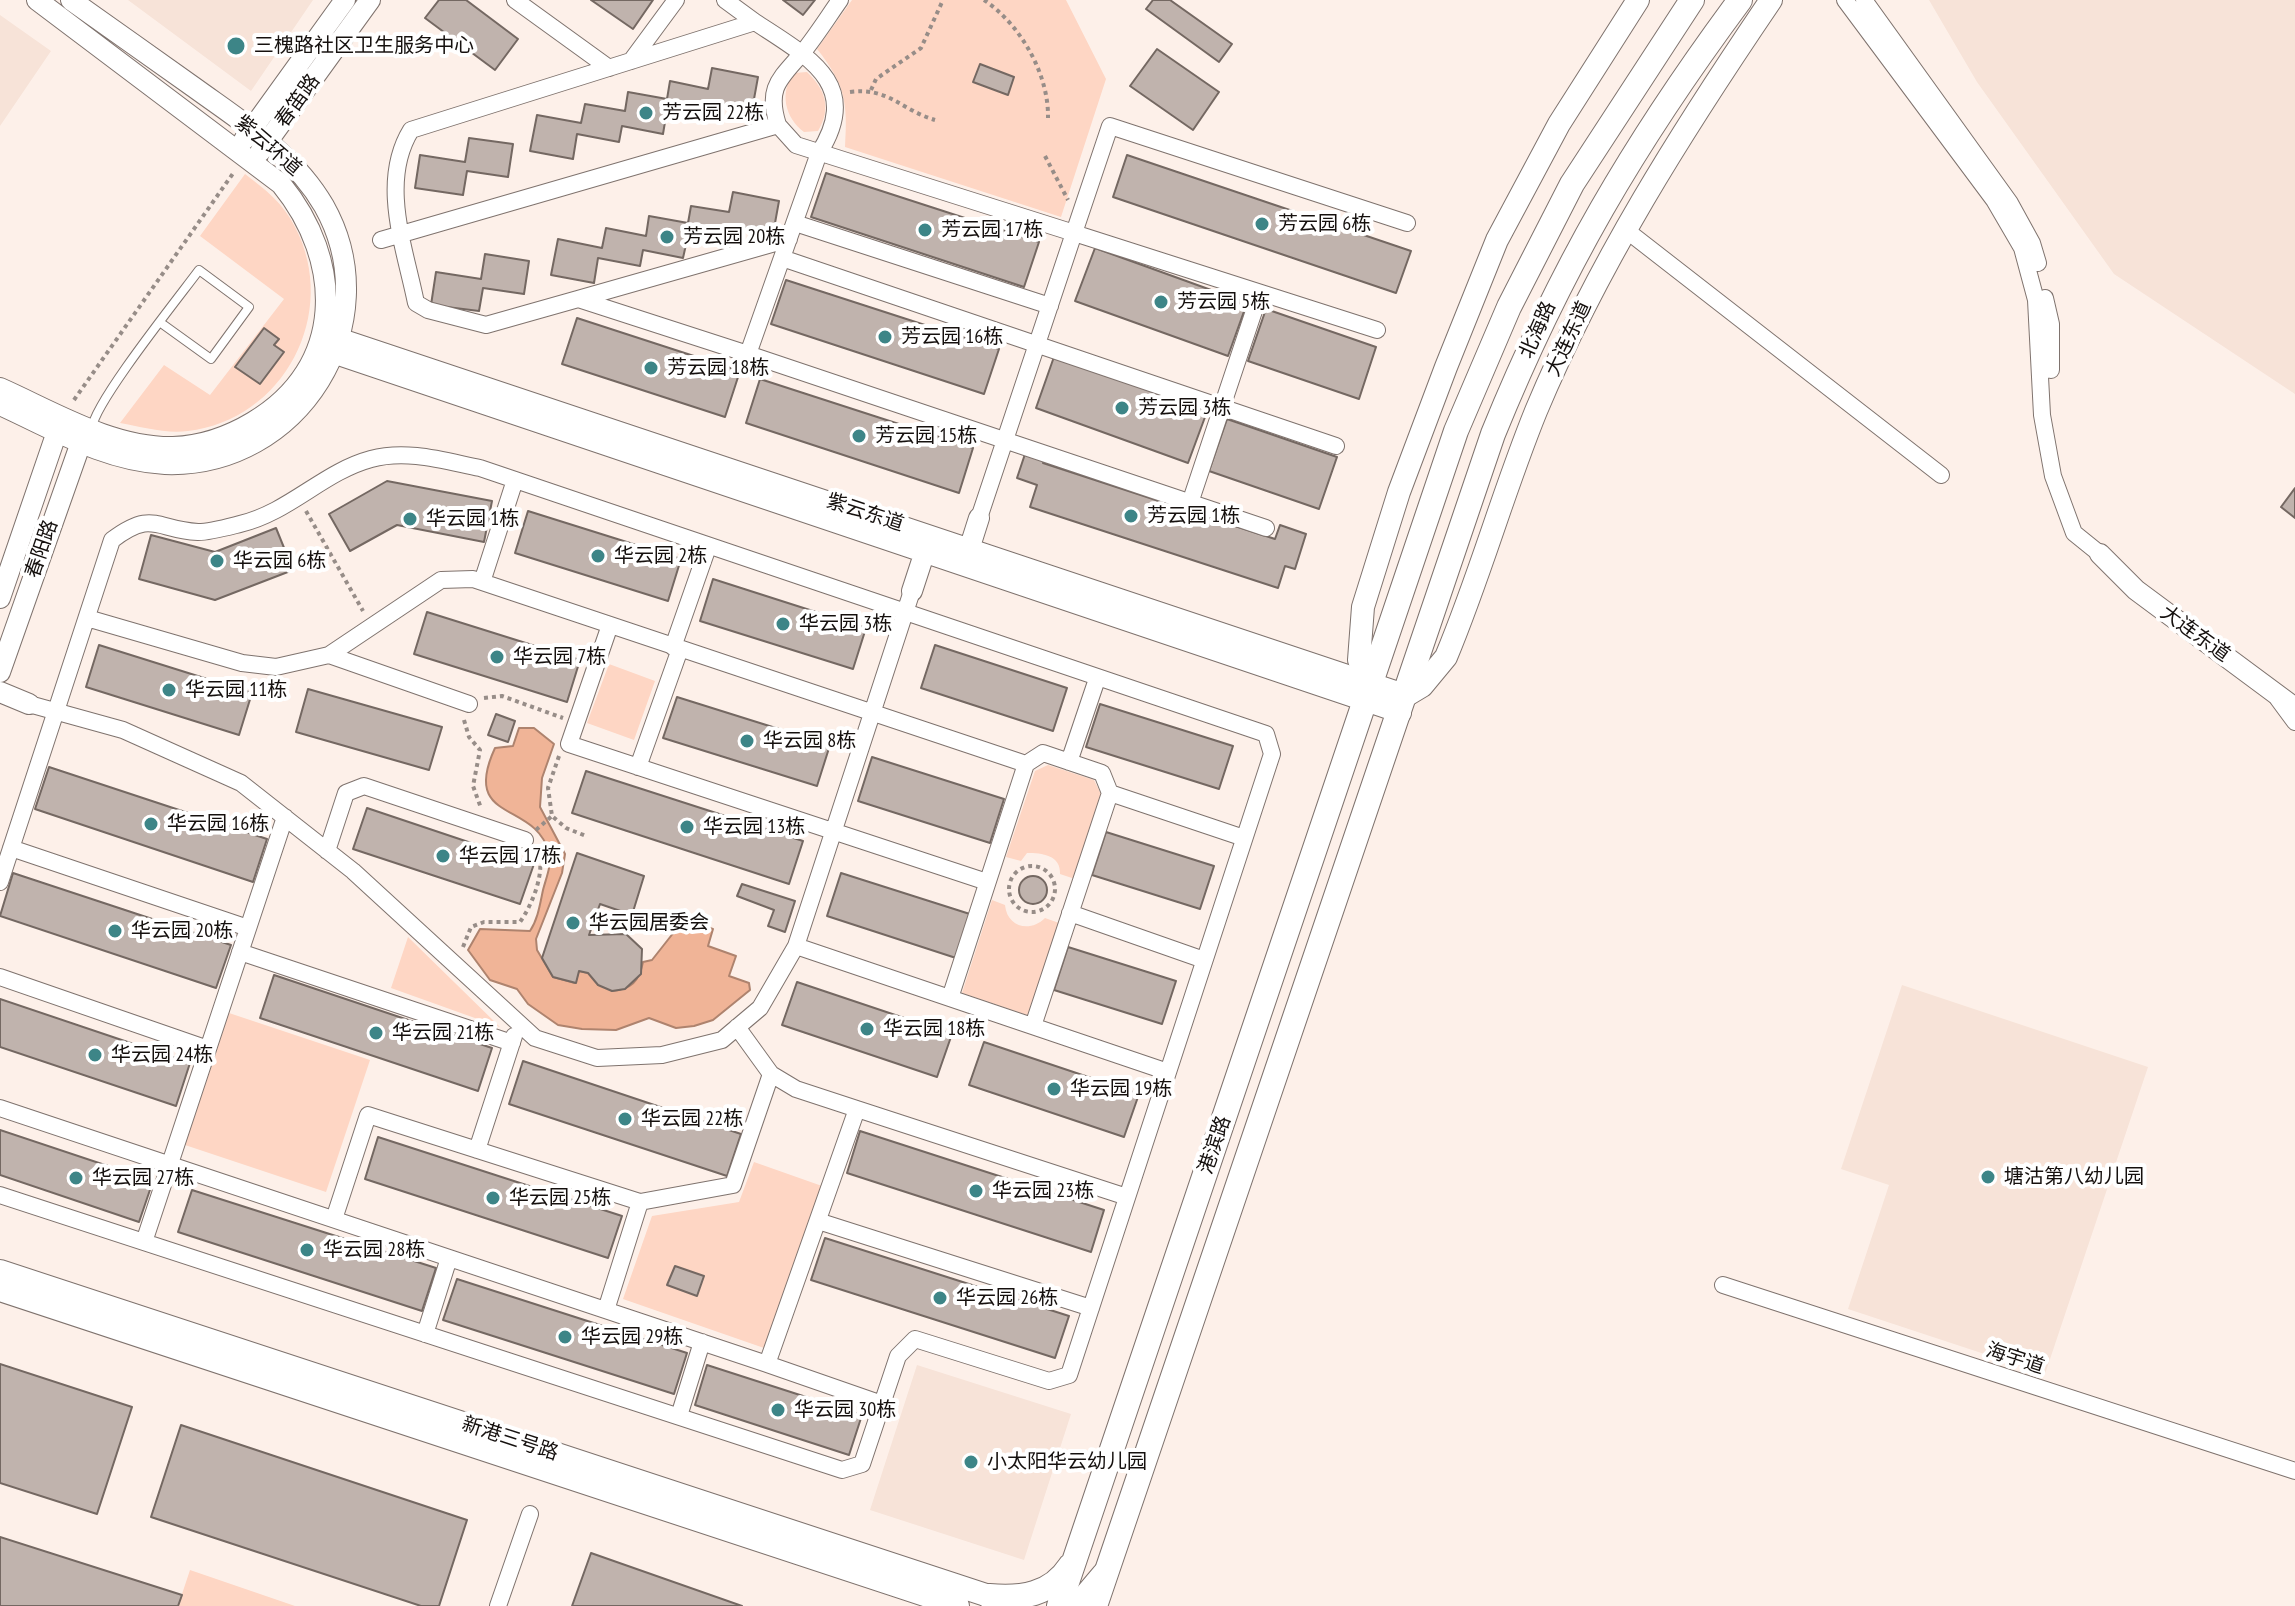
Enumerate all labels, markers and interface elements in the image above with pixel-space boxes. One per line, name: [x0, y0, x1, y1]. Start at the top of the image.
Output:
place label: 三槐路社区卫生服务中心: [254, 34, 474, 58]
marker: 三槐路社区卫生服务中心: [225, 35, 247, 57]
street label: 春笛路: [271, 70, 325, 132]
place label: 芳云园 22栋: [662, 101, 764, 125]
marker: 芳云园 22栋: [637, 104, 655, 122]
street label: 紫云环道: [230, 111, 306, 181]
place label: 芳云园 6栋: [1278, 212, 1371, 236]
marker: 芳云园 6栋: [1253, 215, 1271, 233]
place label: 芳云园 17栋: [941, 218, 1043, 242]
marker: 芳云园 17栋: [916, 221, 934, 239]
place label: 芳云园 20栋: [683, 225, 785, 249]
marker: 芳云园 20栋: [658, 228, 676, 246]
place label: 芳云园 5栋: [1177, 290, 1270, 314]
marker: 芳云园 5栋: [1152, 293, 1170, 311]
street label: 北海路: [1515, 298, 1561, 362]
street label: 大连东道: [1541, 298, 1597, 380]
place label: 芳云园 16栋: [901, 325, 1003, 349]
marker: 芳云园 16栋: [876, 328, 894, 346]
place label: 芳云园 18栋: [667, 356, 769, 380]
marker: 芳云园 18栋: [642, 359, 660, 377]
place label: 芳云园 3栋: [1138, 396, 1231, 420]
marker: 芳云园 3栋: [1113, 399, 1131, 417]
place label: 芳云园 15栋: [875, 424, 977, 448]
marker: 芳云园 15栋: [850, 427, 868, 445]
street label: 紫云东道: [823, 489, 907, 537]
place label: 芳云园 1栋: [1147, 504, 1240, 528]
place label: 华云园 1栋: [426, 507, 519, 531]
marker: 芳云园 1栋: [1122, 507, 1140, 525]
marker: 华云园 1栋: [401, 510, 419, 528]
street label: 春阳路: [21, 517, 63, 581]
place label: 华云园 2栋: [614, 544, 707, 568]
marker: 华云园 2栋: [589, 547, 607, 565]
place label: 华云园 6栋: [233, 549, 326, 573]
marker: 华云园 6栋: [208, 552, 226, 570]
street label: 大连东道: [2156, 601, 2234, 667]
place label: 华云园 3栋: [799, 612, 892, 636]
marker: 华云园 3栋: [774, 615, 792, 633]
place label: 华云园 7栋: [513, 645, 606, 669]
marker: 华云园 7栋: [488, 648, 506, 666]
place label: 华云园 11栋: [185, 678, 287, 702]
marker: 华云园 11栋: [160, 681, 178, 699]
place label: 华云园 8栋: [763, 729, 856, 753]
marker: 华云园 8栋: [738, 732, 756, 750]
place label: 华云园 16栋: [167, 812, 269, 836]
marker: 华云园 16栋: [142, 815, 160, 833]
place label: 华云园 13栋: [703, 815, 805, 839]
marker: 华云园 13栋: [678, 818, 696, 836]
place label: 华云园 17栋: [459, 844, 561, 868]
marker: 华云园 17栋: [434, 847, 452, 865]
place label: 华云园居委会: [589, 911, 709, 935]
marker: 华云园居委会: [564, 914, 582, 932]
place label: 华云园 20栋: [131, 919, 233, 943]
marker: 华云园 20栋: [106, 922, 124, 940]
place label: 华云园 18栋: [883, 1017, 985, 1041]
marker: 华云园 18栋: [858, 1020, 876, 1038]
place label: 华云园 21栋: [392, 1021, 494, 1045]
marker: 华云园 21栋: [367, 1024, 385, 1042]
place label: 华云园 24栋: [111, 1043, 213, 1067]
marker: 华云园 24栋: [86, 1046, 104, 1064]
place label: 华云园 19栋: [1070, 1077, 1172, 1101]
marker: 华云园 19栋: [1045, 1080, 1063, 1098]
place label: 华云园 22栋: [641, 1107, 743, 1131]
marker: 华云园 22栋: [616, 1110, 634, 1128]
street label: 港滨路: [1194, 1113, 1236, 1177]
place label: 塘沽第八幼儿园: [2004, 1165, 2144, 1189]
place label: 华云园 27栋: [92, 1166, 194, 1190]
marker: 塘沽第八幼儿园: [1979, 1168, 1997, 1186]
marker: 华云园 27栋: [67, 1169, 85, 1187]
place label: 华云园 23栋: [992, 1179, 1094, 1203]
marker: 华云园 23栋: [967, 1182, 985, 1200]
place label: 华云园 25栋: [509, 1186, 611, 1210]
marker: 华云园 25栋: [484, 1189, 502, 1207]
place label: 华云园 28栋: [323, 1238, 425, 1262]
marker: 华云园 28栋: [298, 1241, 316, 1259]
place label: 华云园 26栋: [956, 1286, 1058, 1310]
marker: 华云园 26栋: [931, 1289, 949, 1307]
place label: 华云园 29栋: [581, 1325, 683, 1349]
marker: 华云园 29栋: [556, 1328, 574, 1346]
street label: 海宇道: [1983, 1338, 2047, 1380]
place label: 华云园 30栋: [794, 1398, 896, 1422]
marker: 华云园 30栋: [769, 1401, 787, 1419]
street label: 新港三号路: [459, 1412, 561, 1466]
place label: 小太阳华云幼儿园: [987, 1450, 1147, 1474]
marker: 小太阳华云幼儿园: [962, 1453, 980, 1471]

